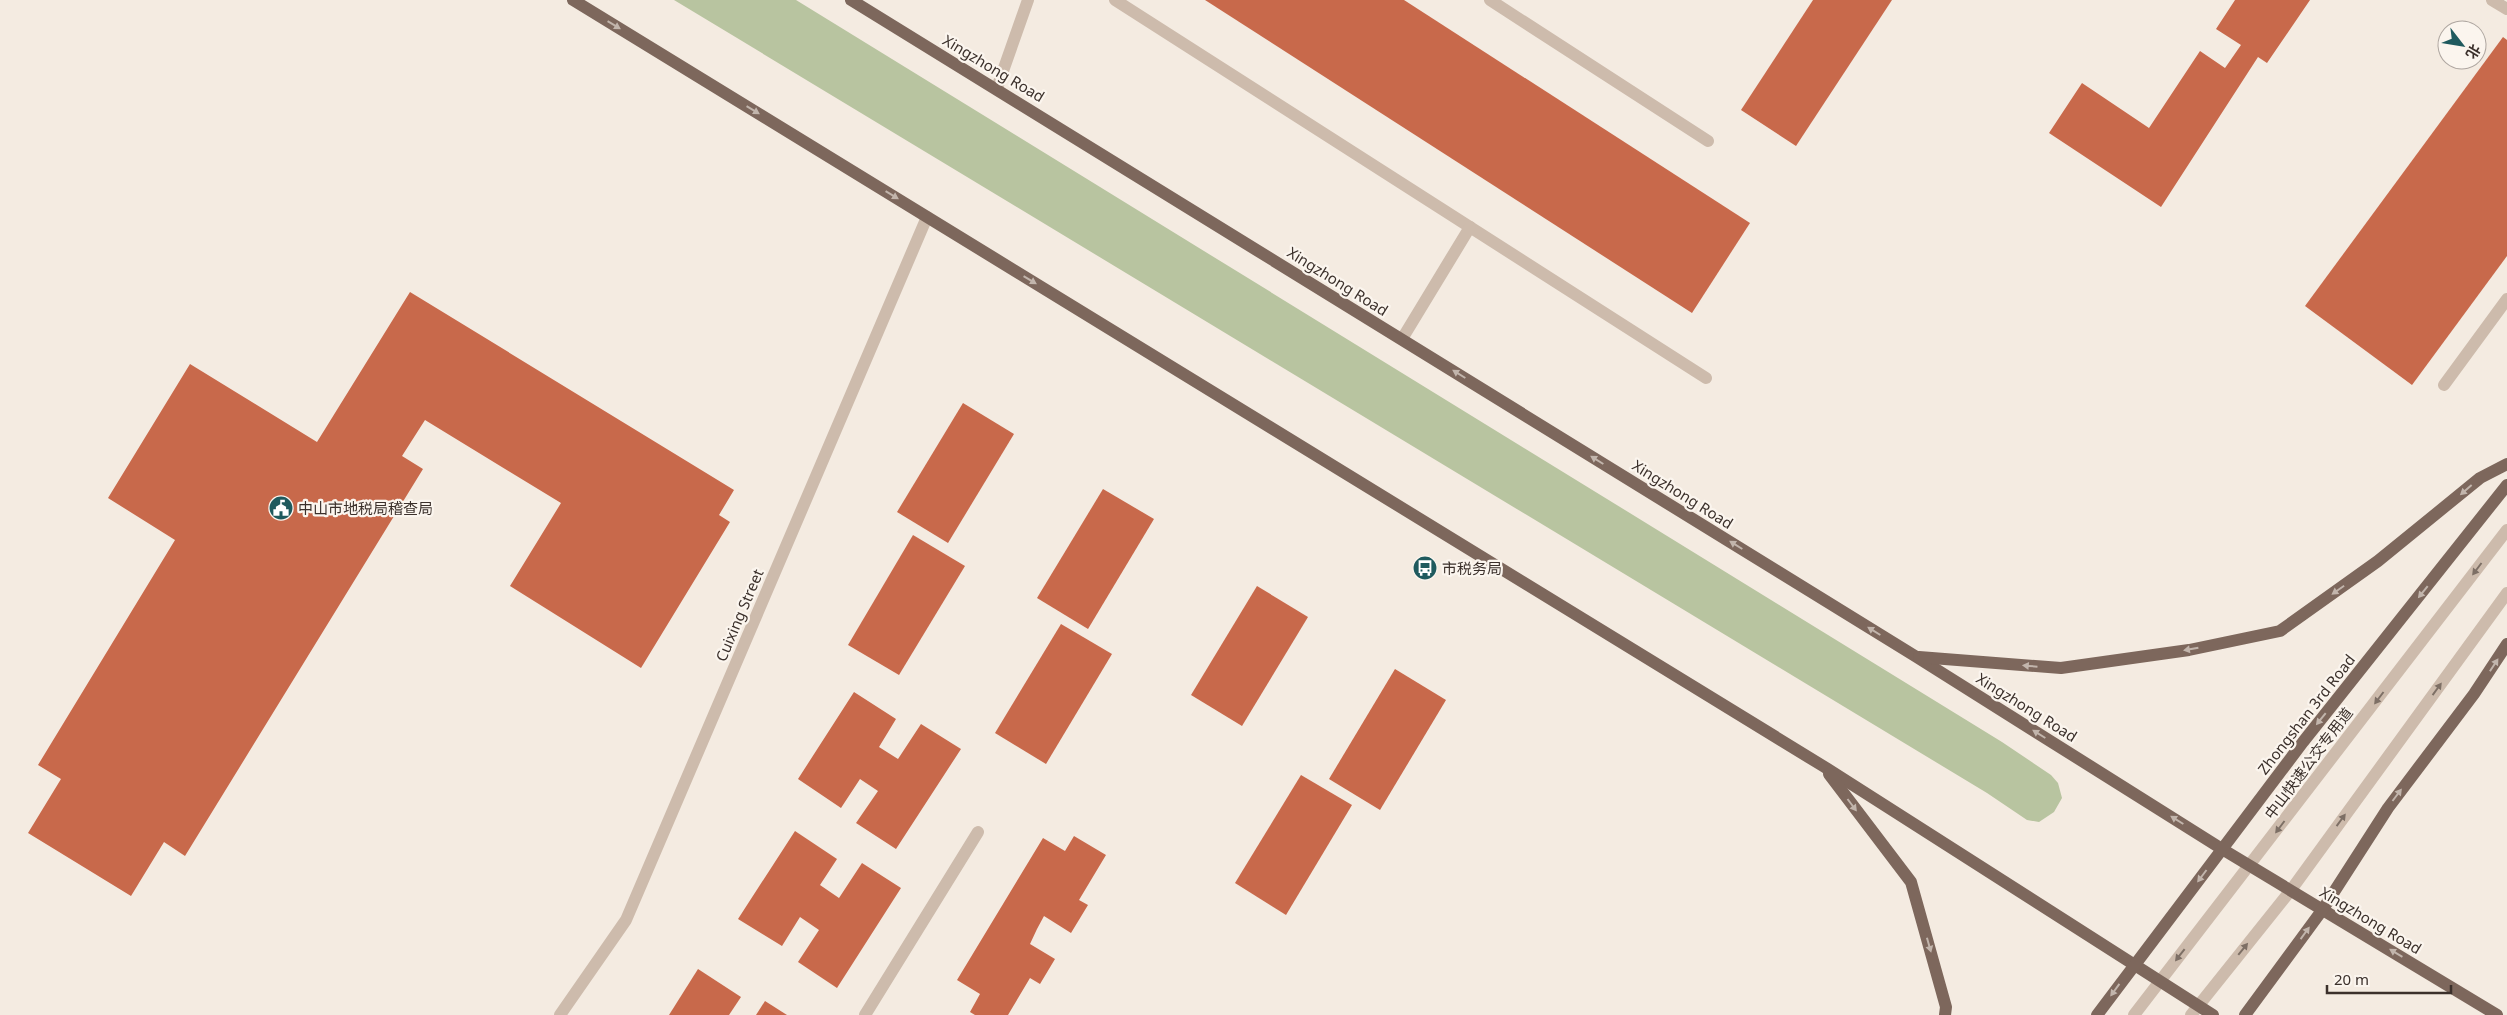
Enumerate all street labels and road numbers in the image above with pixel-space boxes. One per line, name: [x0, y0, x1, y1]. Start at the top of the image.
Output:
street label: Xingzhong Road: [940, 30, 1048, 106]
street label: Xingzhong Road: [1284, 242, 1392, 320]
street label: Xingzhong Road: [1629, 455, 1737, 533]
street label: Cuixing Street: [711, 565, 768, 664]
street label: Zhongshan 3rd Road: [2253, 650, 2359, 778]
street label: Xingzhong Road: [1973, 668, 2081, 746]
street label: 中山快速公交专用道: [2259, 703, 2357, 823]
street label: Xingzhong Road: [2317, 882, 2425, 958]

